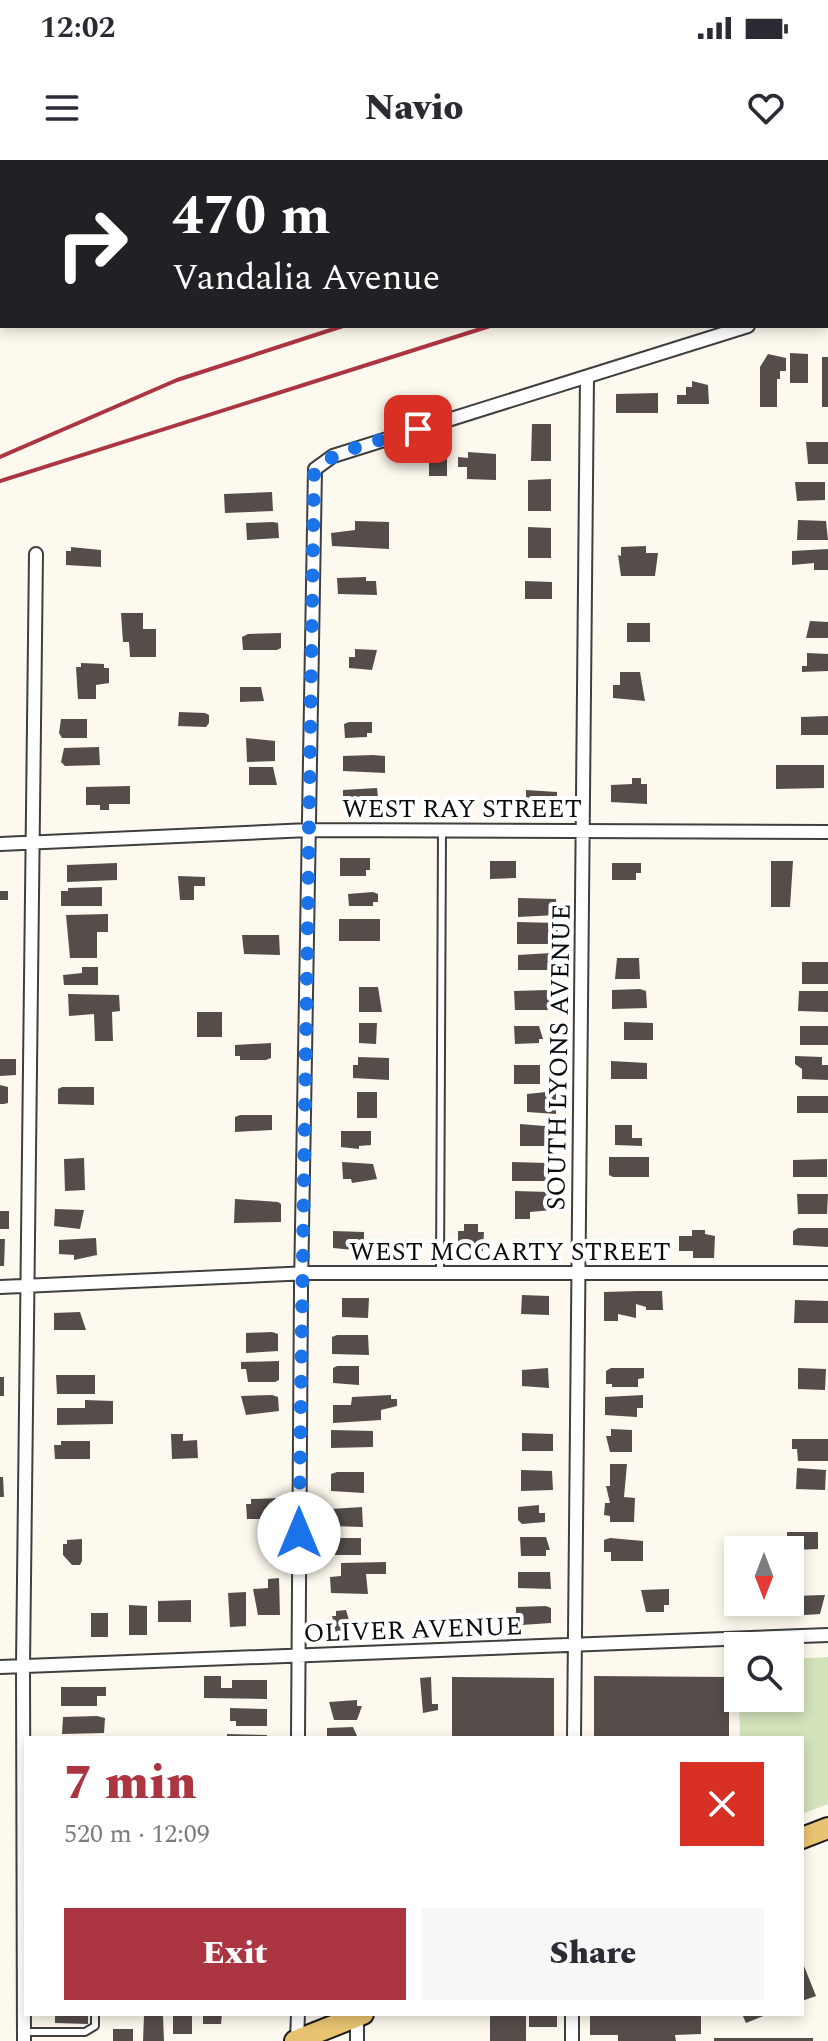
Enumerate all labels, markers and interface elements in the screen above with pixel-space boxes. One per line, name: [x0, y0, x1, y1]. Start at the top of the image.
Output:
text: 12:02: [40, 5, 115, 51]
text: Navio: [365, 81, 463, 136]
icon: menu: [40, 86, 84, 130]
icon: heart: [744, 86, 788, 130]
text: 470 m: [172, 174, 331, 259]
icon: right: [40, 192, 144, 296]
text: Vandalia Avenue: [172, 251, 440, 306]
pin: [384, 395, 452, 463]
icon: arrive: [396, 407, 440, 451]
street label: WEST RAY STREET: [342, 789, 582, 829]
street label: SOUTH LYONS AVENUE: [536, 903, 582, 1211]
street label: WEST MCCARTY STREET: [349, 1232, 671, 1272]
position arrow: [257, 1491, 341, 1575]
north arrow: [724, 1536, 804, 1616]
map controls: [724, 1536, 804, 1712]
street label: OLIVER AVENUE: [303, 1606, 523, 1654]
button: search: [724, 1632, 804, 1712]
text: 7 min: [64, 1747, 197, 1820]
button: close: [680, 1762, 764, 1846]
text: 520 m · 12:09: [64, 1814, 210, 1854]
button: Exit: [64, 1908, 406, 2000]
button: Share: [422, 1908, 764, 2000]

